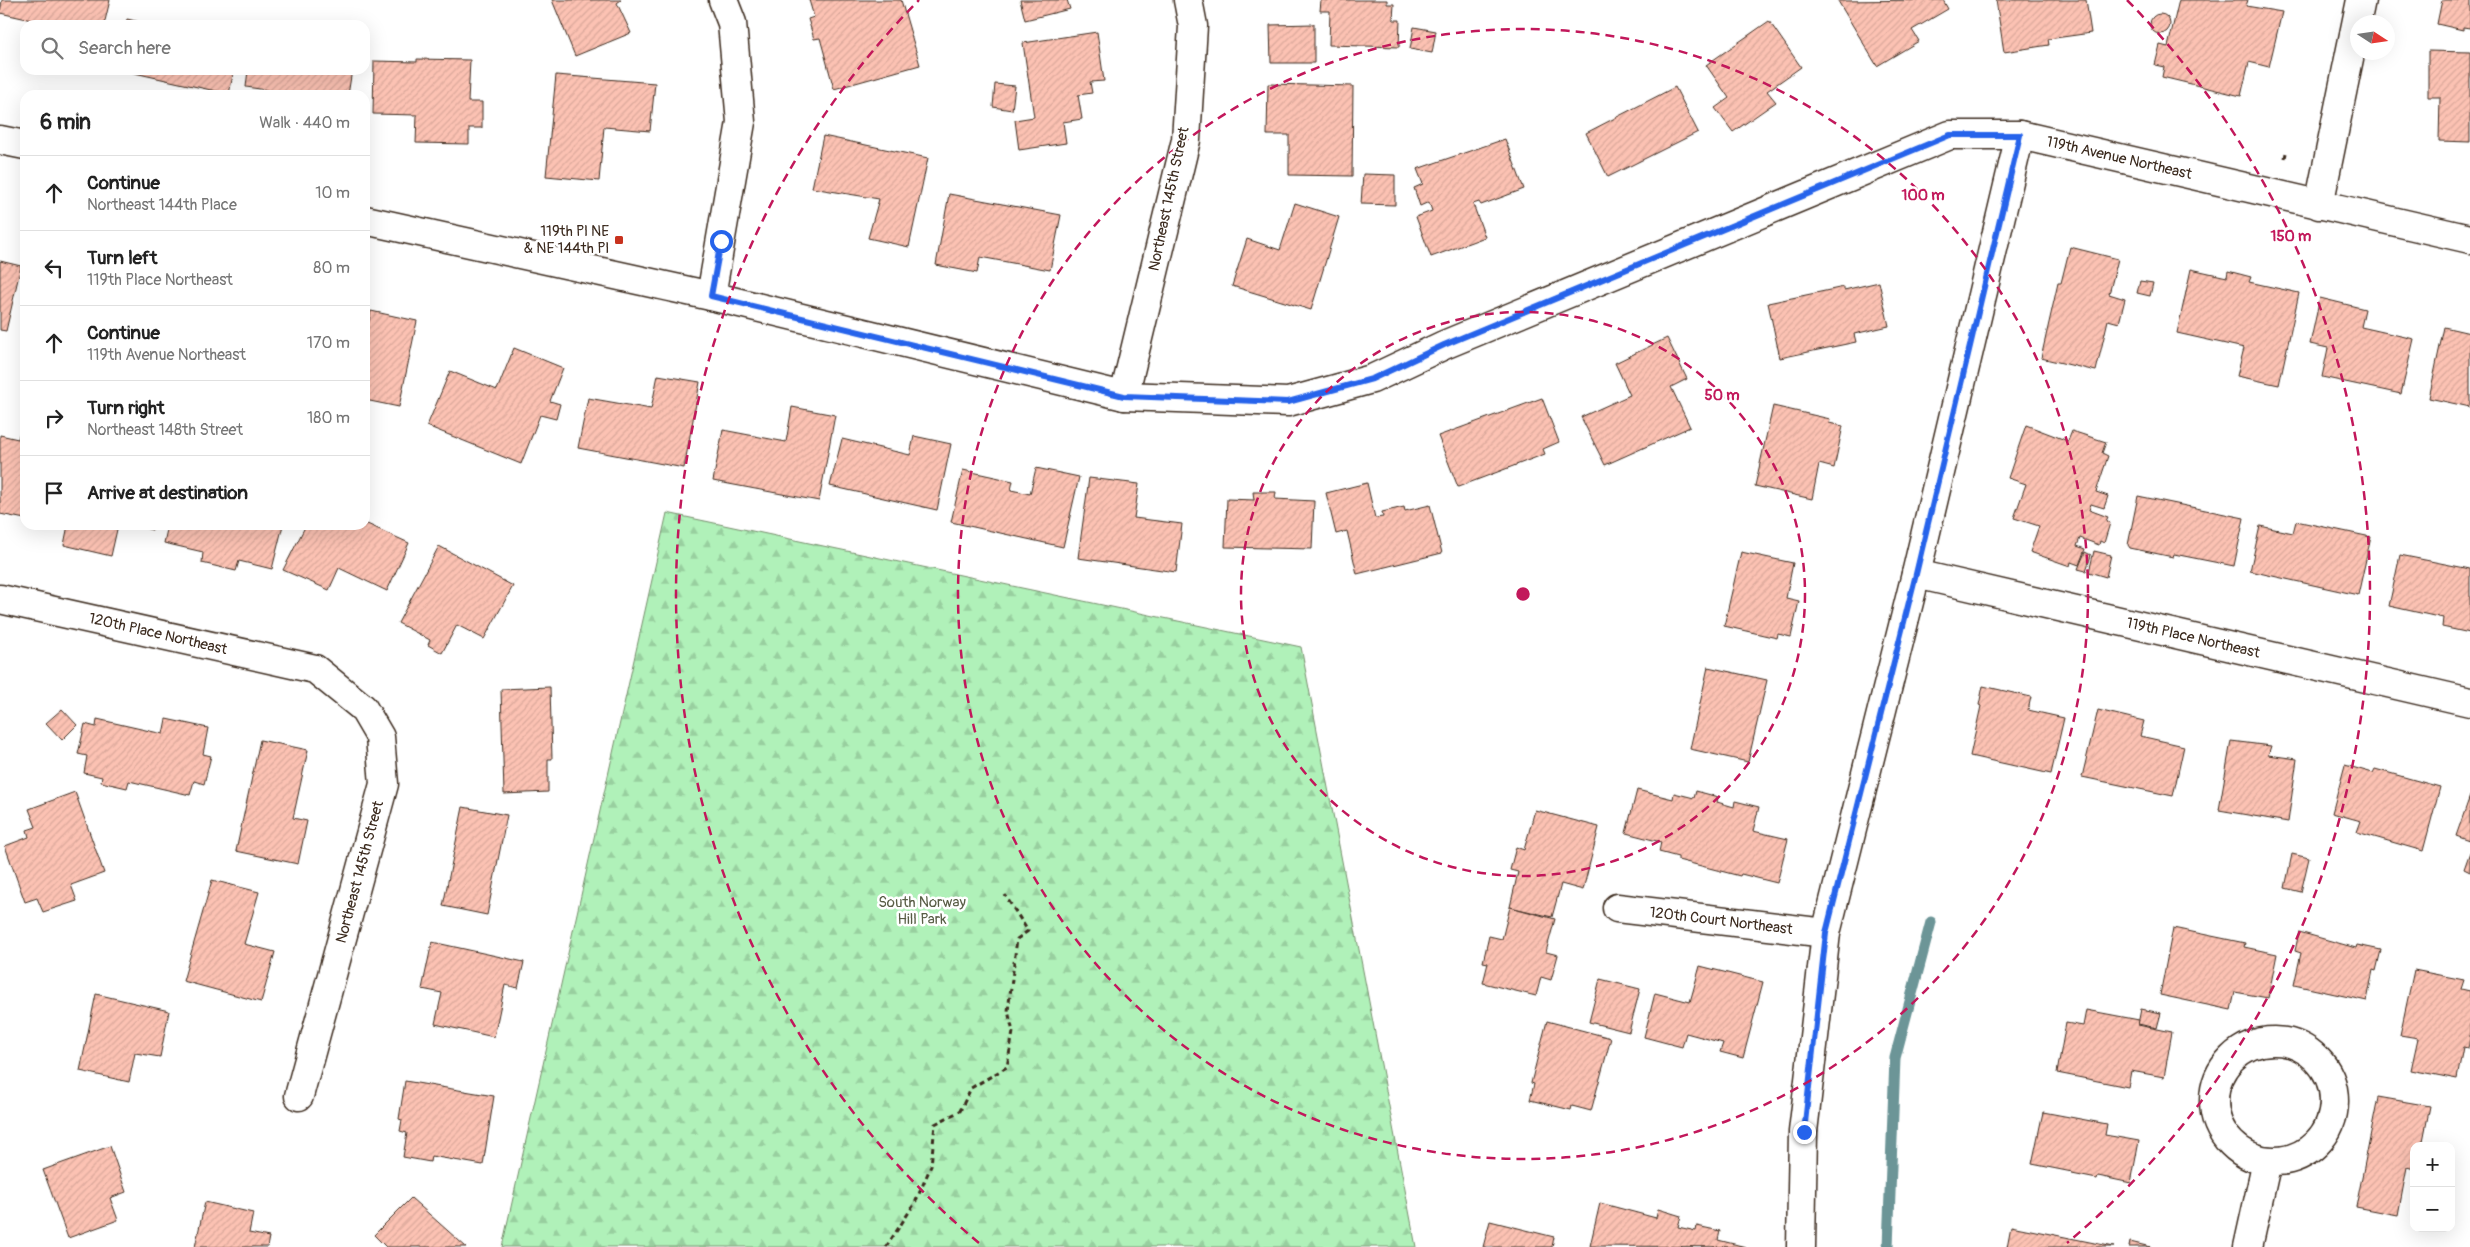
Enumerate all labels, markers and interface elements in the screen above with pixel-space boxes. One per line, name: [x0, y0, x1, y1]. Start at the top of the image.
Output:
north arrow: [2350, 15, 2395, 60]
search box: [20, 20, 370, 75]
icon: search: [38, 34, 66, 62]
text: Search here: [78, 36, 171, 60]
text: 6 min: [40, 109, 91, 136]
text: Walk · 440 m: [259, 113, 350, 133]
street label: Northeast 145th Street: [1144, 124, 1194, 273]
street label: 119th Avenue Northeast: [2044, 132, 2195, 184]
text: Continue: [87, 171, 160, 195]
icon: ahead: [40, 179, 68, 207]
text: 10 m: [315, 183, 350, 203]
text: 100 m: [1902, 186, 1944, 205]
text: Northeast 144th Place: [87, 195, 237, 215]
place label: 119th Pl NE & NE 144th Pl: [524, 222, 609, 258]
text: 150 m: [2271, 227, 2311, 246]
route start: [710, 230, 733, 253]
marker: 119th Pl NE & NE 144th Pl: [613, 234, 625, 246]
text: Turn left: [87, 246, 157, 270]
icon: left: [40, 254, 68, 282]
text: 80 m: [313, 258, 350, 278]
text: 119th Place Northeast: [87, 270, 233, 290]
text: Continue: [87, 321, 160, 345]
icon: ahead: [40, 329, 68, 357]
text: 170 m: [307, 333, 350, 353]
text: 119th Avenue Northeast: [87, 345, 246, 365]
text: 50 m: [1705, 386, 1739, 405]
text: Turn right: [87, 396, 165, 420]
icon: right: [40, 404, 68, 432]
text: 180 m: [307, 408, 350, 428]
text: Northeast 148th Street: [87, 420, 243, 440]
icon: arrive: [40, 479, 68, 507]
text: Arrive at destination: [87, 481, 248, 505]
centre of rings: [1514, 585, 1532, 603]
street label: 120th Place Northeast: [87, 609, 230, 659]
street label: 119th Place Northeast: [2124, 613, 2263, 663]
street label: Northeast 145th Street: [332, 798, 388, 945]
park label: South Norway Hill Park: [878, 893, 966, 929]
street label: 120th Court Northeast: [1648, 903, 1795, 939]
route end: [1793, 1121, 1816, 1144]
map controls: [2410, 1142, 2455, 1232]
button: +: [2410, 1142, 2455, 1187]
button: −: [2410, 1187, 2455, 1232]

